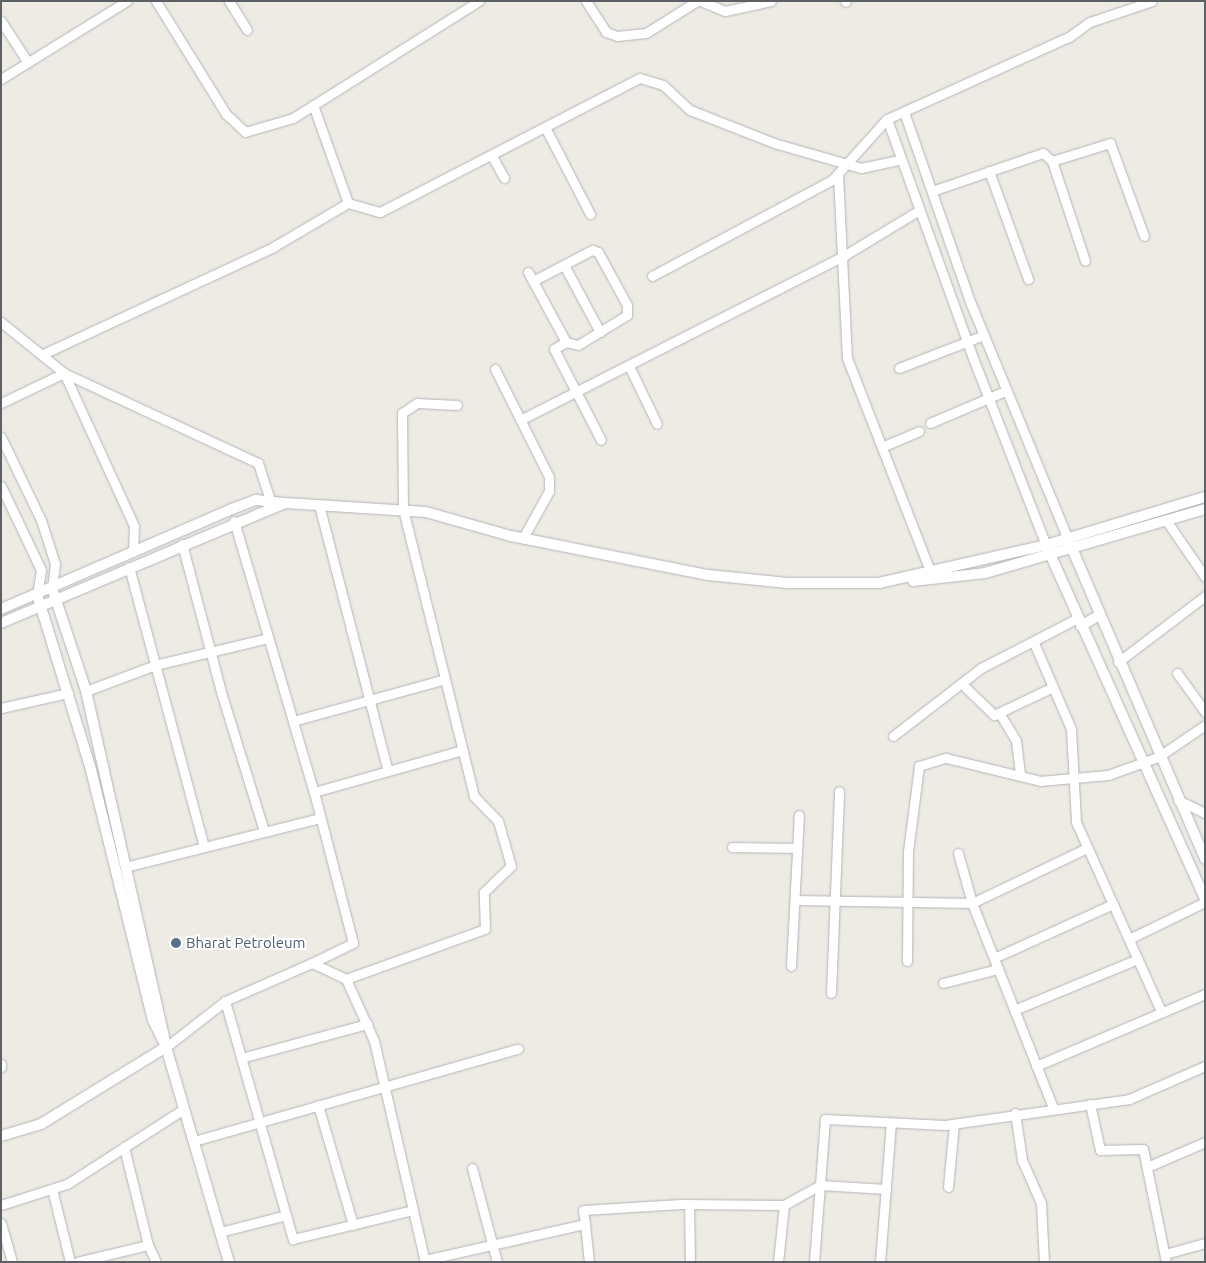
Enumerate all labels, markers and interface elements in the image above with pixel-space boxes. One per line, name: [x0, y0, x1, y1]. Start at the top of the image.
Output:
place label: Bharat Petroleum: [186, 934, 306, 952]
marker: Bharat Petroleum: [170, 937, 182, 949]

